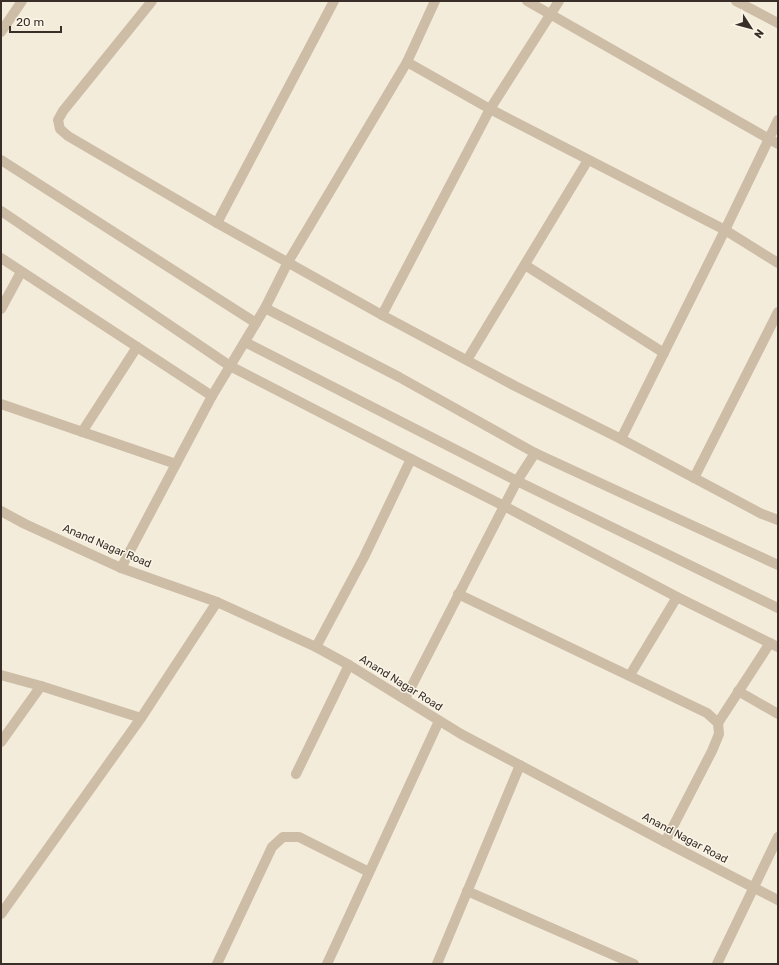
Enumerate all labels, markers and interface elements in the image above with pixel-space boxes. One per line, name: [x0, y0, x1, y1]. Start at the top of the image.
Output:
scale bar: [10, 8, 61, 34]
north arrow: [731, 8, 771, 48]
text: 20 m: [16, 15, 44, 29]
text: N: [751, 27, 766, 41]
street label: Anand Nagar Road: [61, 521, 153, 571]
street label: Anand Nagar Road: [357, 652, 445, 714]
street label: Anand Nagar Road: [640, 810, 730, 866]

